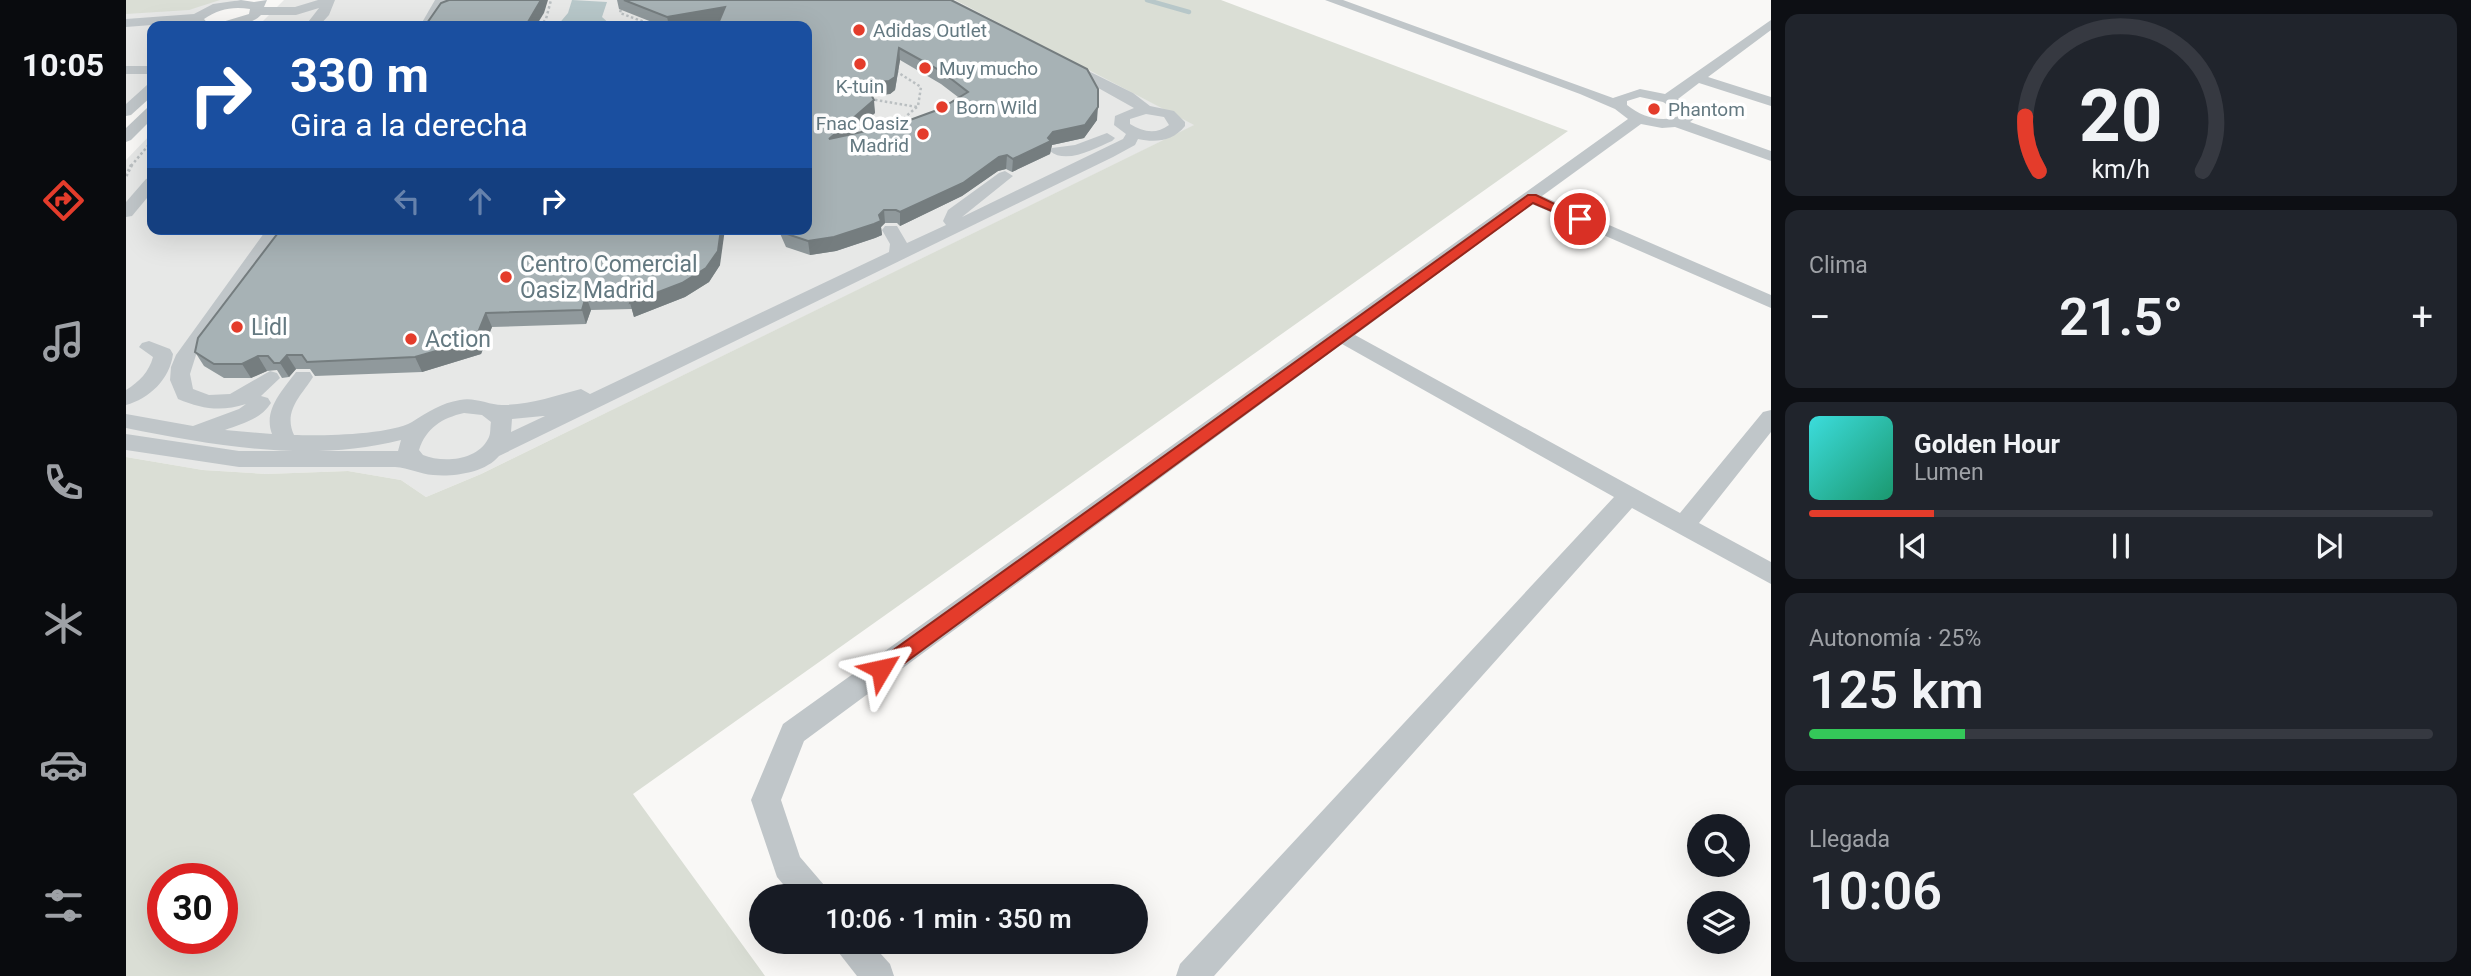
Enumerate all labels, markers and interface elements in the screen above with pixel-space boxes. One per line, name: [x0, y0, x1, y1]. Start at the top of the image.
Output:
place label: Adidas Outlet: [873, 19, 987, 42]
marker: Adidas Outlet: [851, 22, 867, 38]
text: 10:05: [22, 46, 104, 84]
text: 330 m: [290, 47, 429, 104]
icon: right: [175, 49, 266, 140]
marker: K-tuin: [852, 56, 868, 72]
place label: Muy mucho: [939, 57, 1038, 80]
marker: Muy mucho: [917, 60, 933, 76]
text: 20: [2079, 73, 2163, 159]
place label: K-tuin: [836, 75, 884, 98]
place label: Born Wild: [956, 96, 1037, 119]
place label: Phantom: [1668, 98, 1745, 121]
marker: Born Wild: [934, 99, 950, 115]
marker: Phantom: [1646, 101, 1662, 117]
text: Gira a la derecha: [290, 106, 528, 144]
place label: Fnac Oasiz Madrid: [816, 112, 909, 157]
marker: Fnac Oasiz Madrid: [915, 126, 931, 142]
text: km/h: [2092, 155, 2150, 184]
icon: directions: [39, 176, 88, 225]
icon: left: [388, 182, 426, 220]
icon: ahead: [461, 182, 499, 220]
icon: right: [534, 182, 572, 220]
pin: [1550, 189, 1610, 249]
icon: arrive: [1561, 200, 1599, 238]
place label: Centro Comercial Oasiz Madrid: [520, 251, 698, 304]
text: Clima: [1809, 252, 1868, 279]
marker: Centro Comercial Oasiz Madrid: [498, 269, 514, 285]
text: 21.5°: [2059, 287, 2183, 348]
text: −: [1809, 295, 1831, 339]
text: +: [2411, 295, 2433, 339]
place label: Lidl: [251, 314, 288, 341]
icon: music: [39, 317, 88, 366]
marker: Lidl: [229, 319, 245, 335]
place label: Action: [425, 326, 491, 353]
marker: Action: [403, 331, 419, 347]
text: Golden Hour: [1914, 429, 2060, 459]
icon: phone: [39, 458, 88, 507]
text: Lumen: [1914, 459, 1984, 486]
icon: previous: [1894, 527, 1932, 565]
icon: pause: [2102, 527, 2140, 565]
icon: next: [2310, 527, 2348, 565]
icon: climate: [39, 599, 88, 648]
text: Autonomía · 25%: [1809, 625, 1981, 652]
position arrow: [844, 632, 918, 706]
text: 125 km: [1809, 660, 1984, 721]
icon: car: [39, 740, 88, 789]
map controls: [1687, 814, 1750, 954]
button: search: [1687, 814, 1750, 877]
text: Llegada: [1809, 826, 1890, 853]
text: 10:06: [1809, 861, 1942, 922]
speed limit sign: 30: [147, 863, 238, 954]
icon: filters: [39, 881, 88, 930]
button: layers: [1687, 891, 1750, 954]
text: 10:06 · 1 min · 350 m: [825, 904, 1072, 934]

